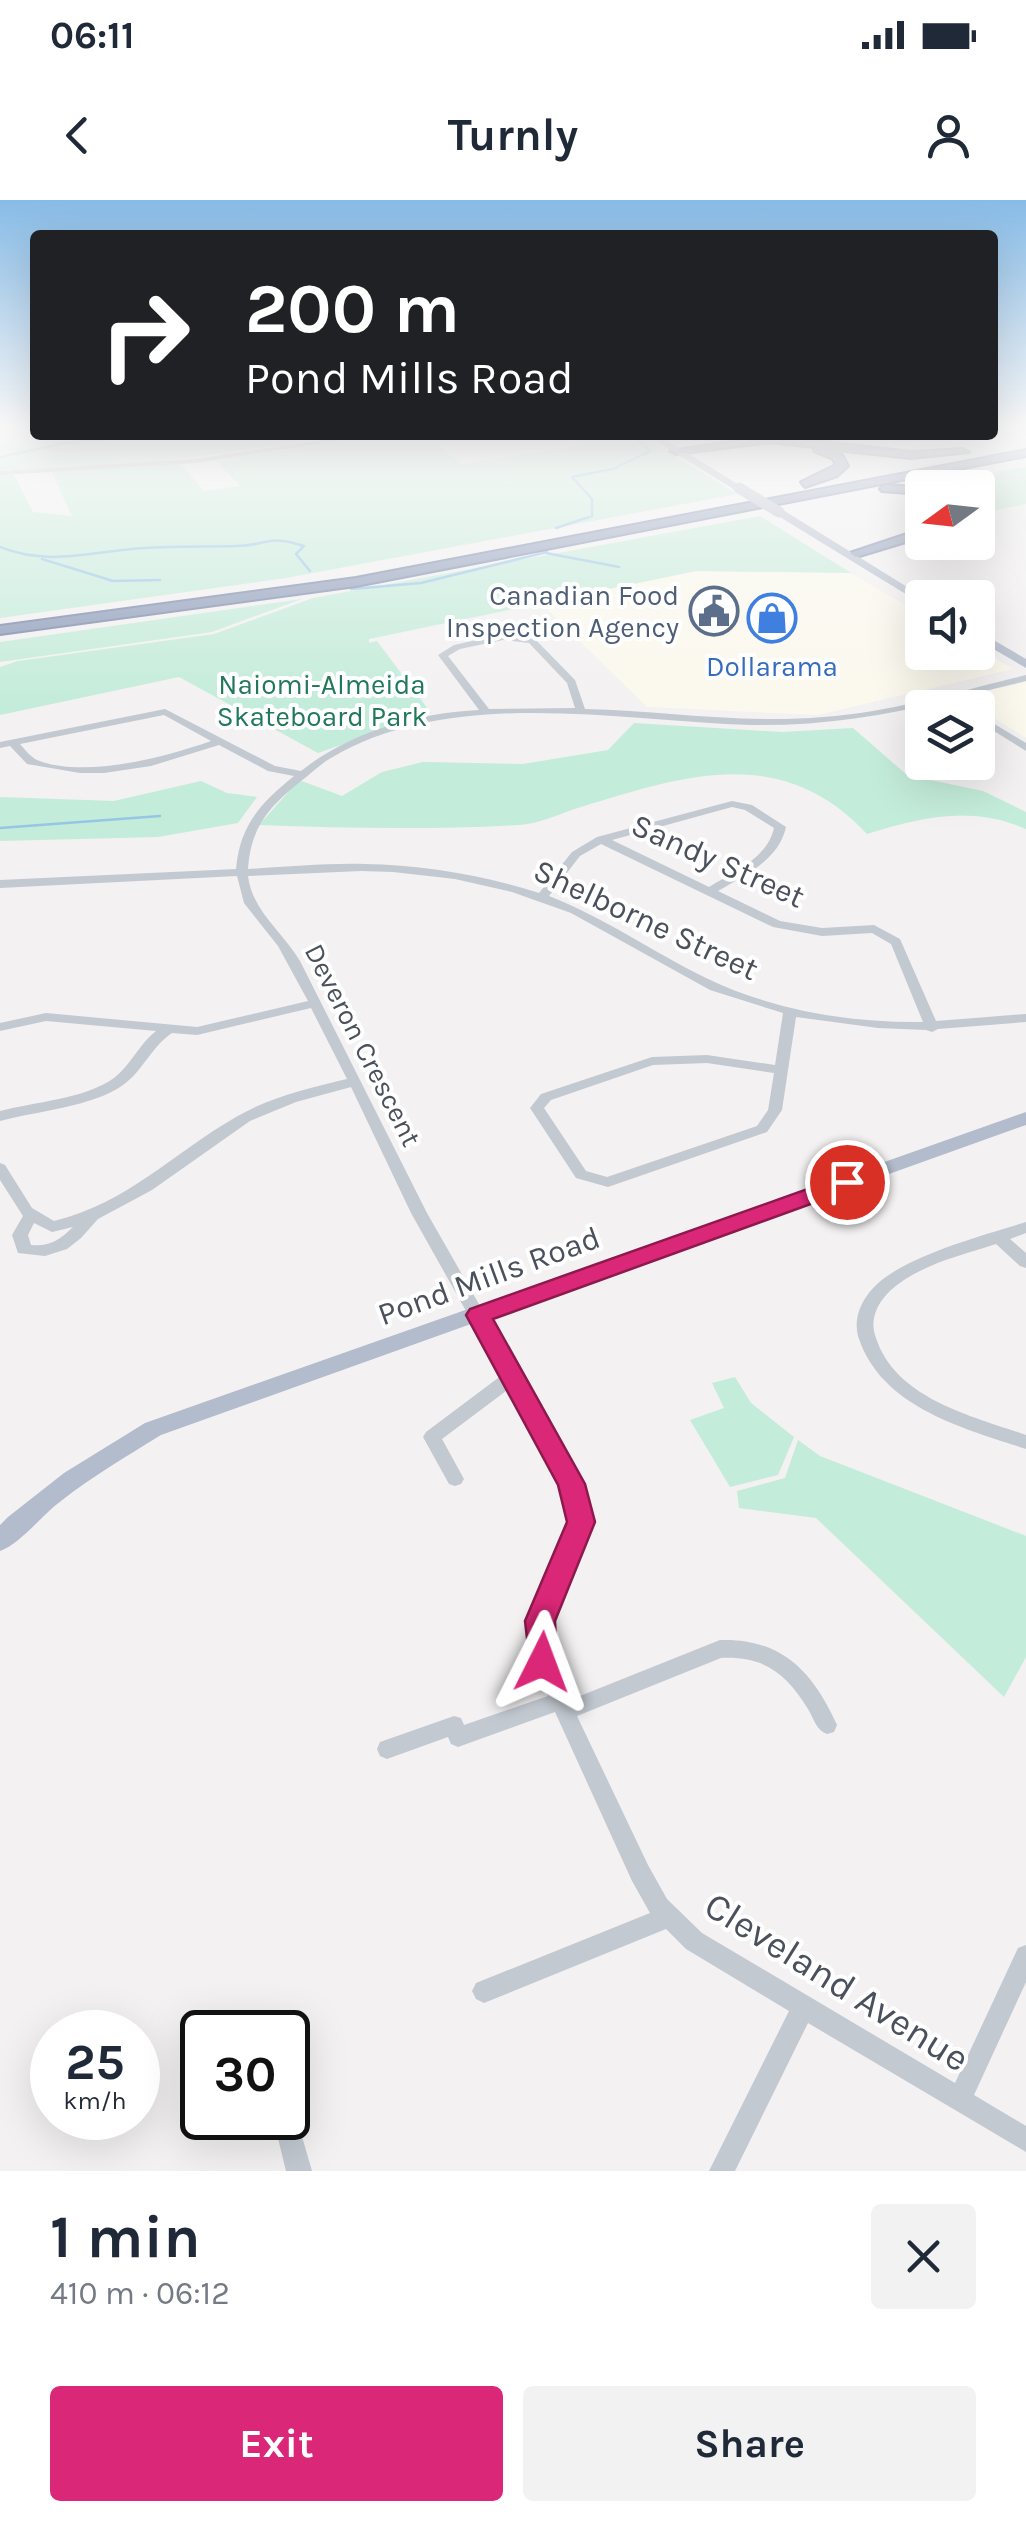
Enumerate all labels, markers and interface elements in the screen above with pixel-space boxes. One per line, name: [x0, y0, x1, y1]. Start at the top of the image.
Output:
text: 06:11: [50, 13, 134, 58]
icon: back: [50, 108, 105, 163]
icon: person: [921, 108, 976, 163]
text: Turnly: [448, 109, 578, 161]
text: 200 m: [245, 268, 460, 350]
icon: right: [80, 270, 210, 400]
text: Pond Mills Road: [245, 352, 574, 404]
north arrow: [905, 470, 995, 560]
map controls: [905, 470, 995, 780]
place label: Canadian Food Inspection Agency: [446, 579, 679, 644]
button: sound: [905, 580, 995, 670]
public building icon: Canadian Food Inspection Agency: [688, 585, 740, 637]
shop icon: Dollarama: [746, 592, 798, 644]
place label: Dollarama: [706, 650, 838, 683]
park label: Naiomi-Almeida Skateboard Park: [217, 668, 427, 733]
button: layers: [905, 690, 995, 780]
street label: Sandy Street: [626, 806, 810, 916]
street label: Shelborne Street: [528, 852, 764, 988]
street label: Deveron Crescent: [298, 938, 428, 1152]
pin: [805, 1140, 890, 1225]
icon: arrive: [820, 1155, 875, 1210]
street label: Pond Mills Road: [373, 1219, 605, 1333]
position arrow: [490, 1610, 594, 1714]
street label: Cleveland Avenue: [697, 1883, 977, 2081]
speed limit sign: 30: [180, 2010, 310, 2140]
text: 25: [65, 2033, 125, 2092]
text: km/h: [63, 2086, 127, 2115]
text: 1 min: [50, 2202, 201, 2272]
button: close: [871, 2204, 976, 2309]
text: 410 m · 06:12: [50, 2275, 230, 2312]
button: Exit: [50, 2386, 503, 2501]
button: Share: [523, 2386, 976, 2501]

